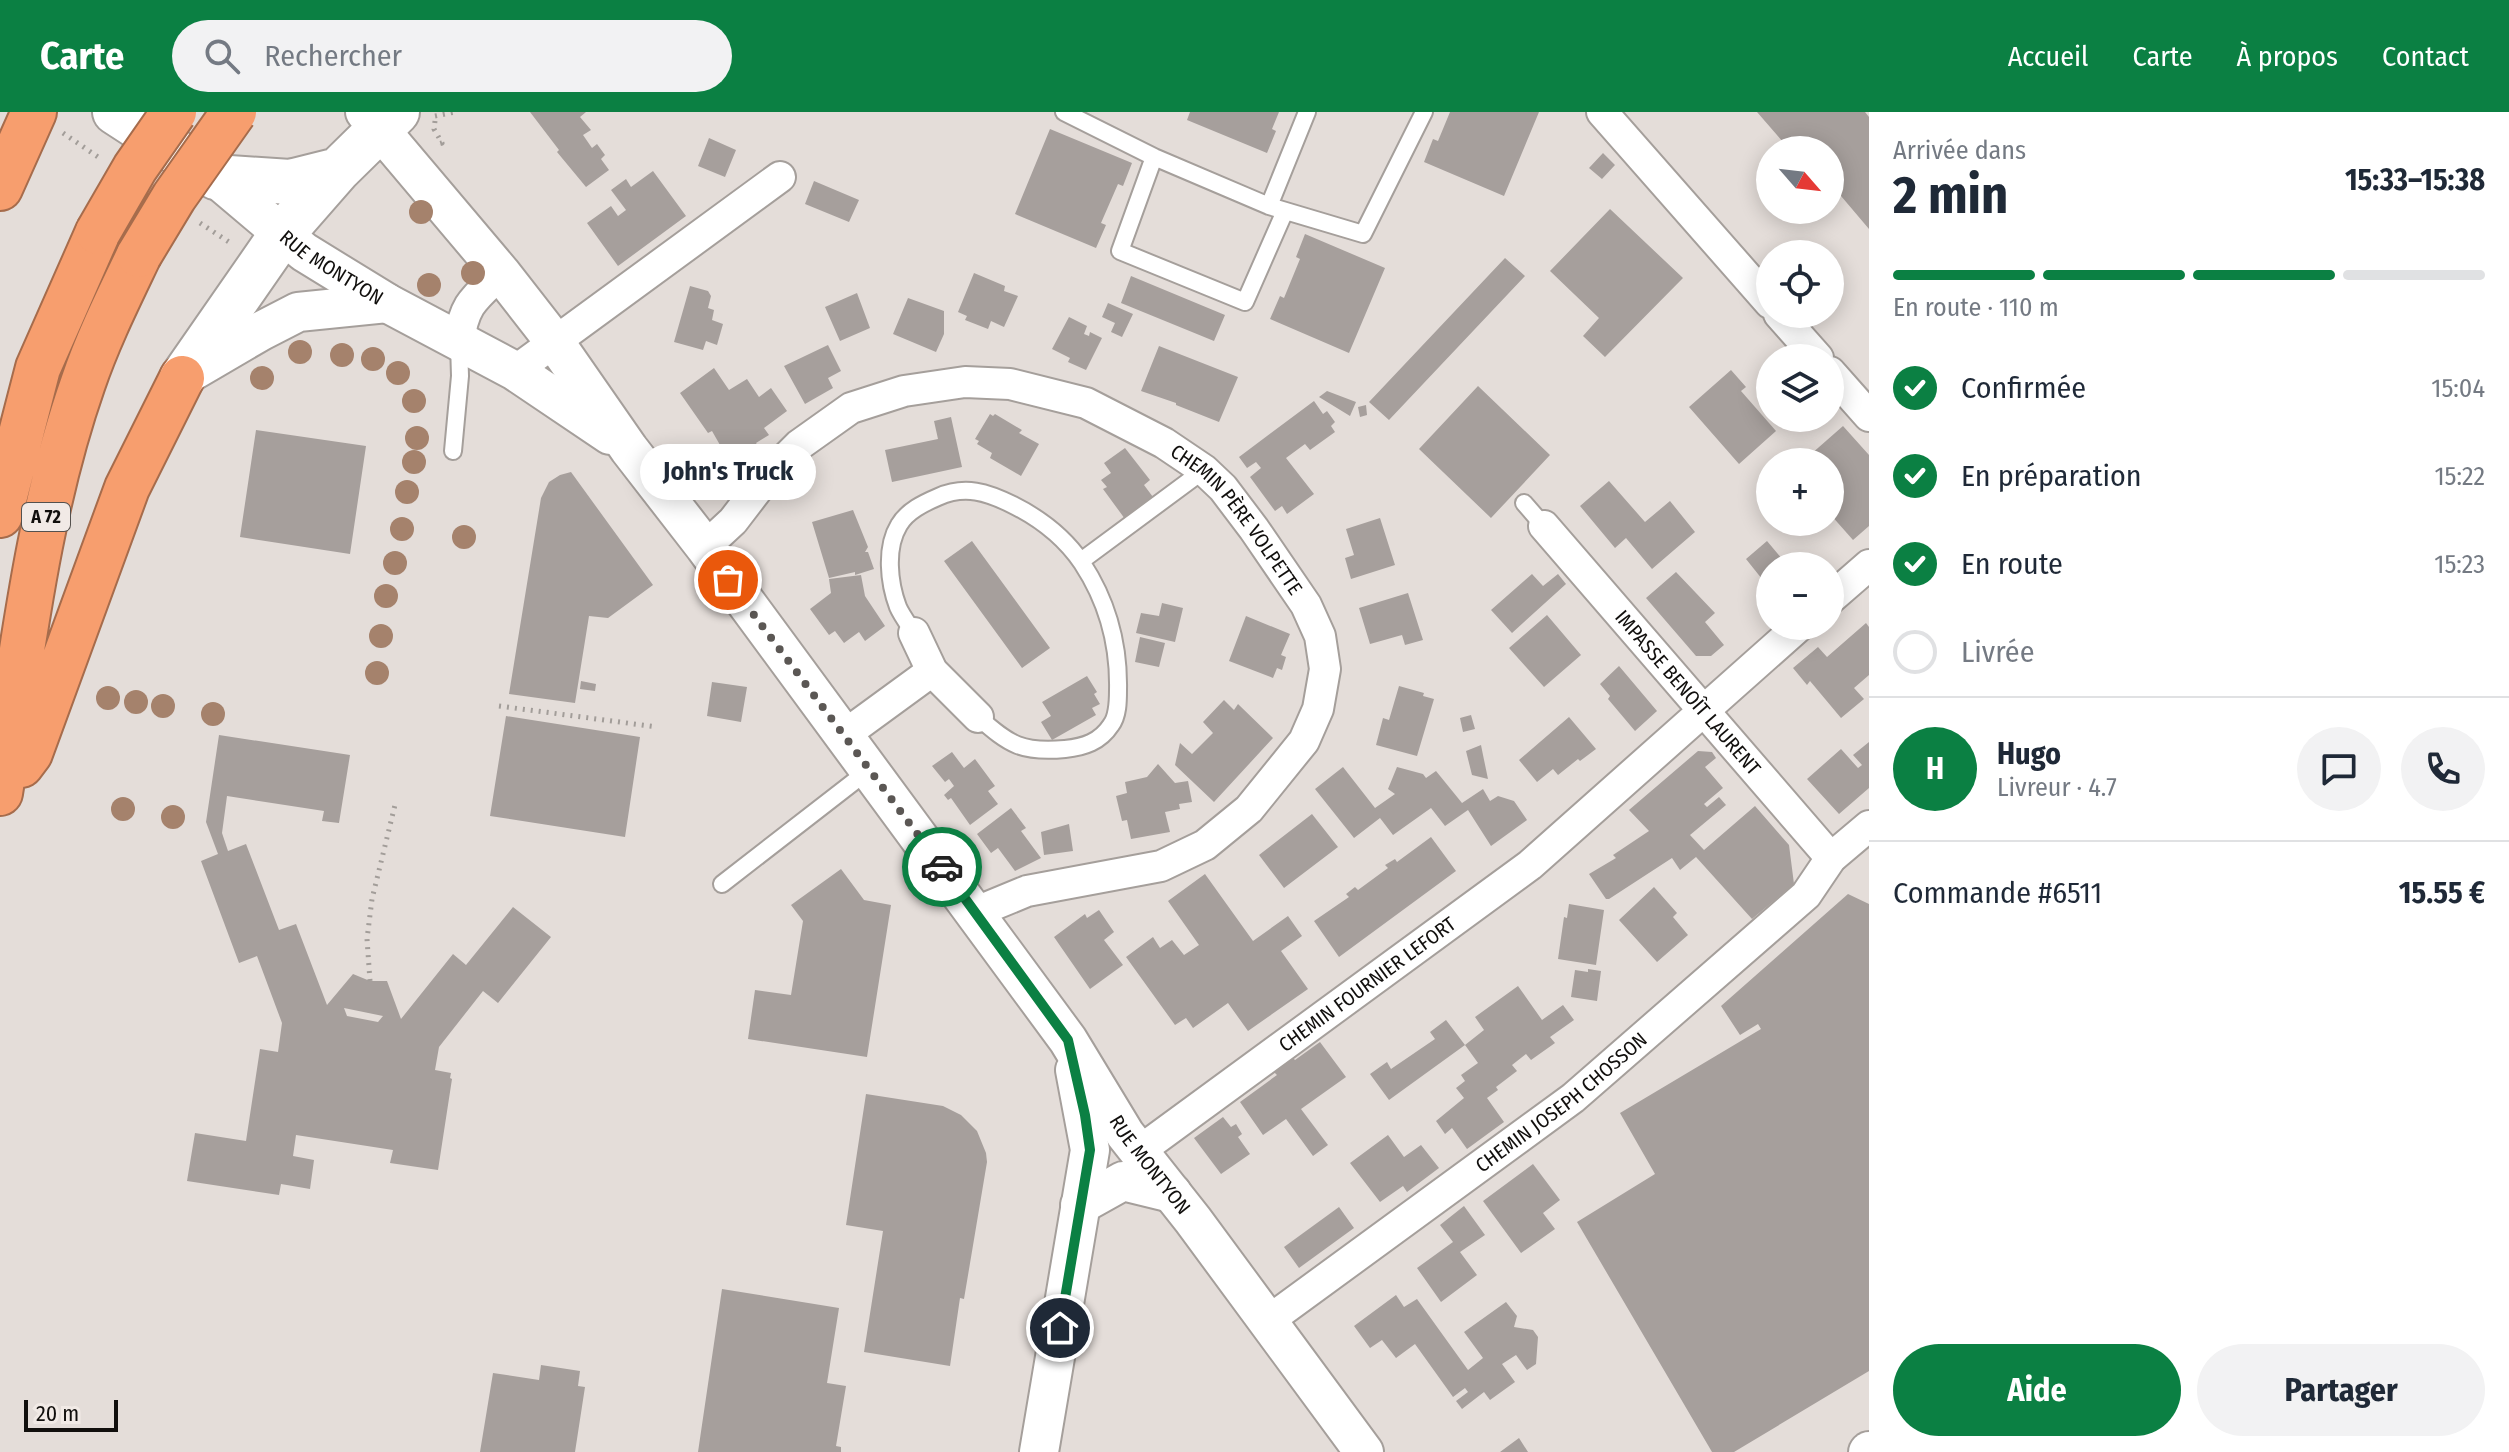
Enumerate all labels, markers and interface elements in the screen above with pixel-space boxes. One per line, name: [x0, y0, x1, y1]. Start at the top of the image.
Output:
search box: [172, 20, 732, 92]
text: Carte: [40, 33, 124, 79]
icon: search: [200, 34, 244, 78]
text: Rechercher: [264, 38, 402, 74]
text: Accueil: [2008, 40, 2089, 73]
text: Carte: [2133, 40, 2193, 73]
text: À propos: [2237, 40, 2338, 73]
text: Contact: [2382, 40, 2469, 73]
text: Arrivée dans: [1893, 135, 2026, 166]
north arrow: [1756, 136, 1844, 224]
map controls: [1756, 136, 1844, 640]
text: 15:33–15:38: [2345, 162, 2485, 198]
text: 2 min: [1893, 164, 2008, 227]
street label: RUE MONTYON: [275, 225, 388, 310]
button: locate: [1756, 240, 1844, 328]
text: En route · 110 m: [1893, 292, 2059, 323]
button: layers: [1756, 344, 1844, 432]
icon: check: [1893, 366, 1937, 410]
text: Confirmée: [1961, 370, 2086, 406]
text: 15:04: [2431, 373, 2485, 404]
street label: CHEMIN PÈRE VOLPETTE: [1166, 439, 1307, 599]
callout: John's Truck: [640, 444, 816, 500]
button: +: [1756, 448, 1844, 536]
icon: check: [1893, 454, 1937, 498]
text: John's Truck: [663, 456, 793, 487]
text: En préparation: [1961, 458, 2142, 494]
text: 15:22: [2434, 461, 2485, 492]
road number: A 72: [22, 503, 70, 531]
icon: check: [1893, 542, 1937, 586]
pin: [694, 546, 762, 614]
text: En route: [1961, 546, 2063, 582]
text: 15:23: [2434, 549, 2485, 580]
button: −: [1756, 552, 1844, 640]
icon: bag: [706, 558, 750, 602]
street label: IMPASSE BENOÎT LAURENT: [1610, 605, 1766, 780]
text: Livrée: [1961, 634, 2034, 670]
button: chat: [2297, 727, 2381, 811]
button: phone: [2401, 727, 2485, 811]
text: Hugo: [1997, 736, 2061, 772]
text: H: [1926, 751, 1944, 787]
text: Livreur · 4.7: [1997, 772, 2117, 803]
courier: [902, 827, 982, 907]
icon: car: [920, 845, 964, 889]
text: Commande #6511: [1893, 875, 2102, 911]
text: 15.55 €: [2399, 875, 2485, 911]
street label: CHEMIN FOURNIER LEFORT: [1274, 911, 1461, 1057]
street label: CHEMIN JOSEPH CHOSSON: [1471, 1027, 1652, 1177]
street label: RUE MONTYON: [1104, 1111, 1196, 1219]
pin: [1026, 1294, 1094, 1362]
icon: home: [1038, 1306, 1082, 1350]
button: Aide: [1893, 1344, 2181, 1436]
button: Partager: [2197, 1344, 2485, 1436]
scale bar: [24, 1396, 118, 1432]
text: 20 m: [36, 1400, 79, 1427]

